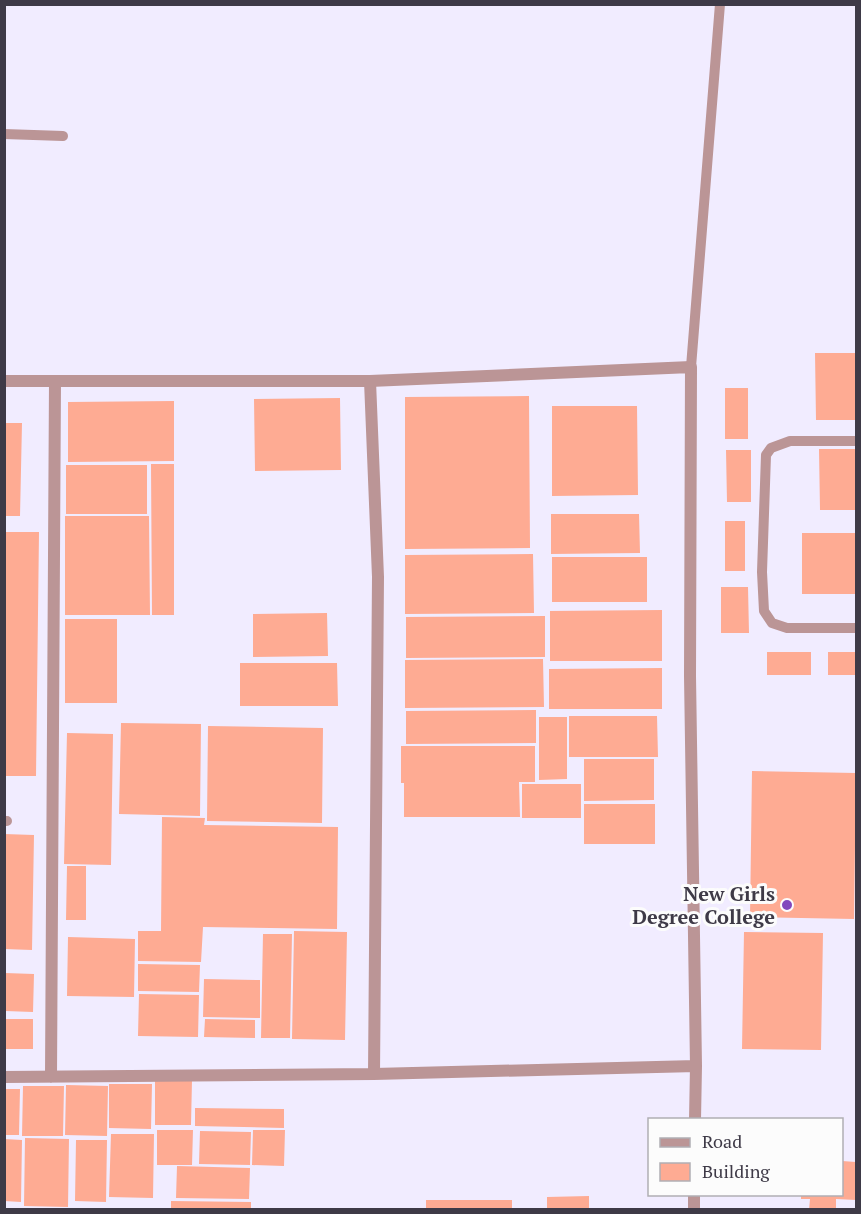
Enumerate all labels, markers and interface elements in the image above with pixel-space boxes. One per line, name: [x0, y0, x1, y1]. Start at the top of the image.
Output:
place label: New Girls Degree College: [632, 880, 775, 930]
marker: New Girls Degree College: [780, 898, 794, 912]
legend: [648, 1118, 843, 1196]
text: Road: [702, 1129, 742, 1153]
text: Building: [702, 1159, 770, 1183]

